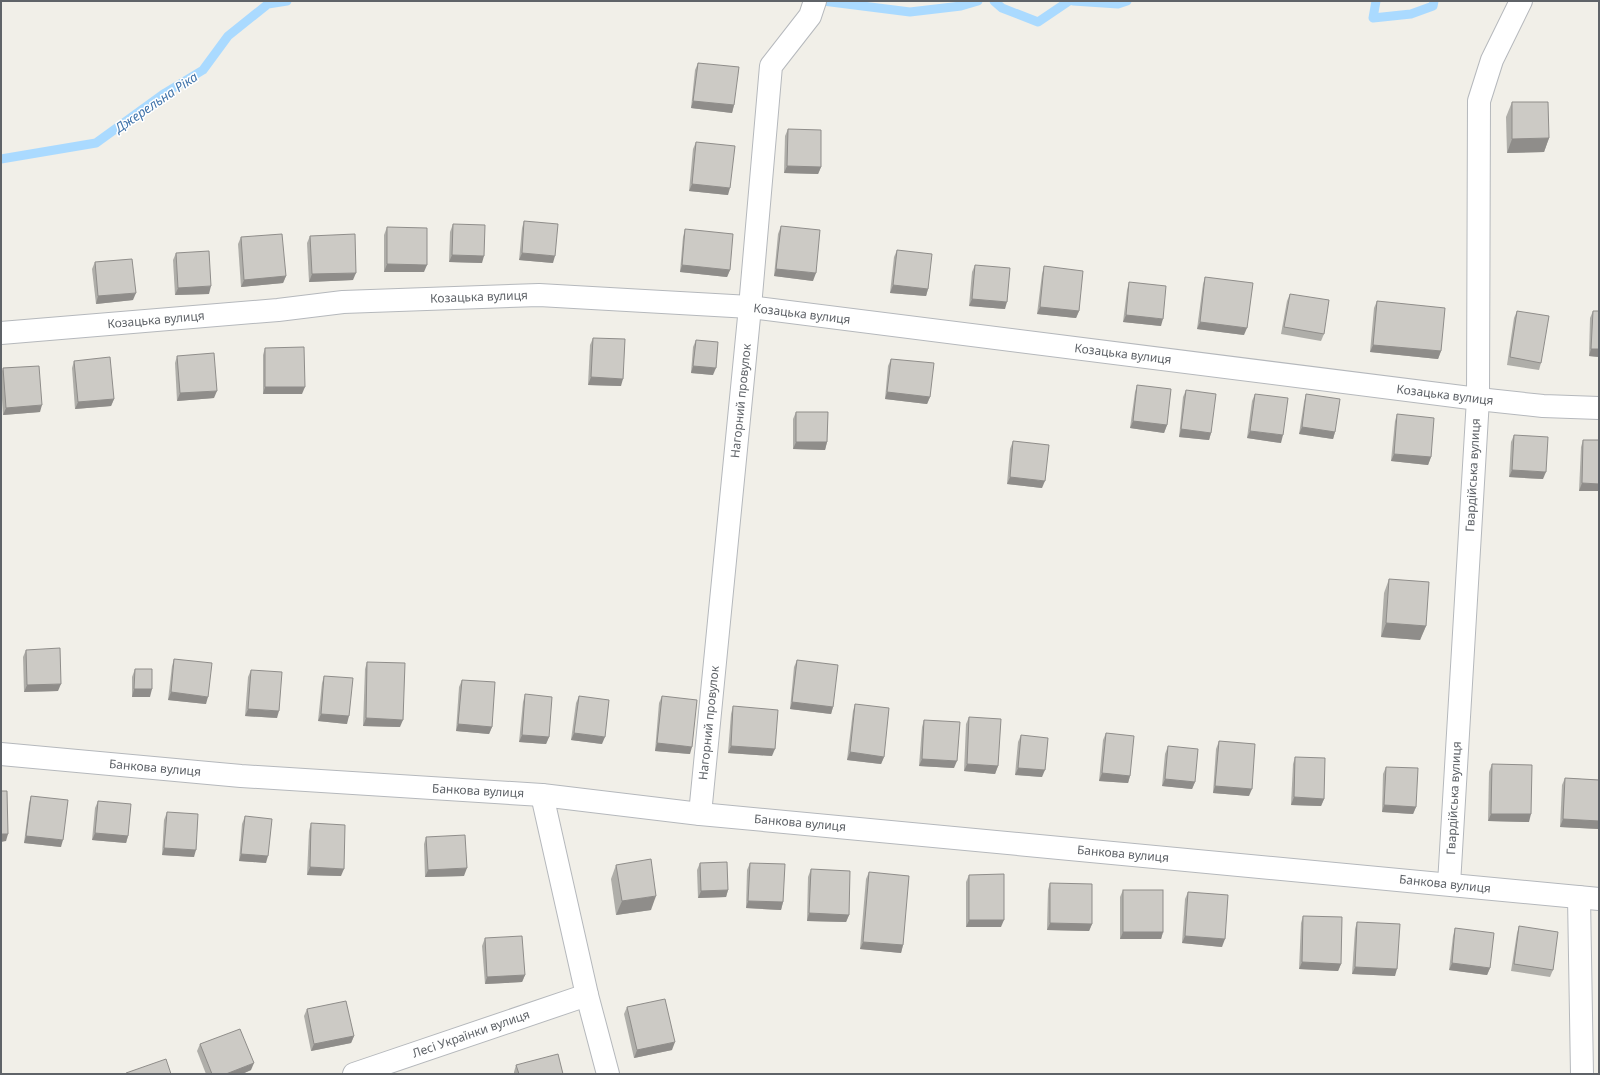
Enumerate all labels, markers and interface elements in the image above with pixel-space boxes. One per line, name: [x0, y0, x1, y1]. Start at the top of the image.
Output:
water label: Джерельна Ріка: [109, 67, 202, 138]
street label: Козацька вулиця: [430, 286, 528, 307]
street label: Козацька вулиця: [753, 299, 852, 328]
street label: Козацька вулиця: [107, 307, 205, 332]
street label: Козацька вулиця: [1074, 339, 1173, 368]
street label: Нагорний провулок: [726, 342, 755, 459]
street label: Козацька вулиця: [1396, 380, 1495, 409]
street label: Гвардійська вулиця: [1461, 418, 1484, 532]
street label: Нагорний провулок: [694, 664, 723, 781]
street label: Гвардійська вулиця: [1442, 741, 1465, 855]
street label: Банкова вулиця: [108, 755, 202, 780]
street label: Банкова вулиця: [432, 780, 524, 801]
street label: Банкова вулиця: [753, 810, 847, 835]
street label: Банкова вулиця: [1076, 841, 1170, 866]
street label: Банкова вулиця: [1398, 870, 1492, 897]
street label: Лесі Українки вулиця: [410, 1005, 532, 1062]

